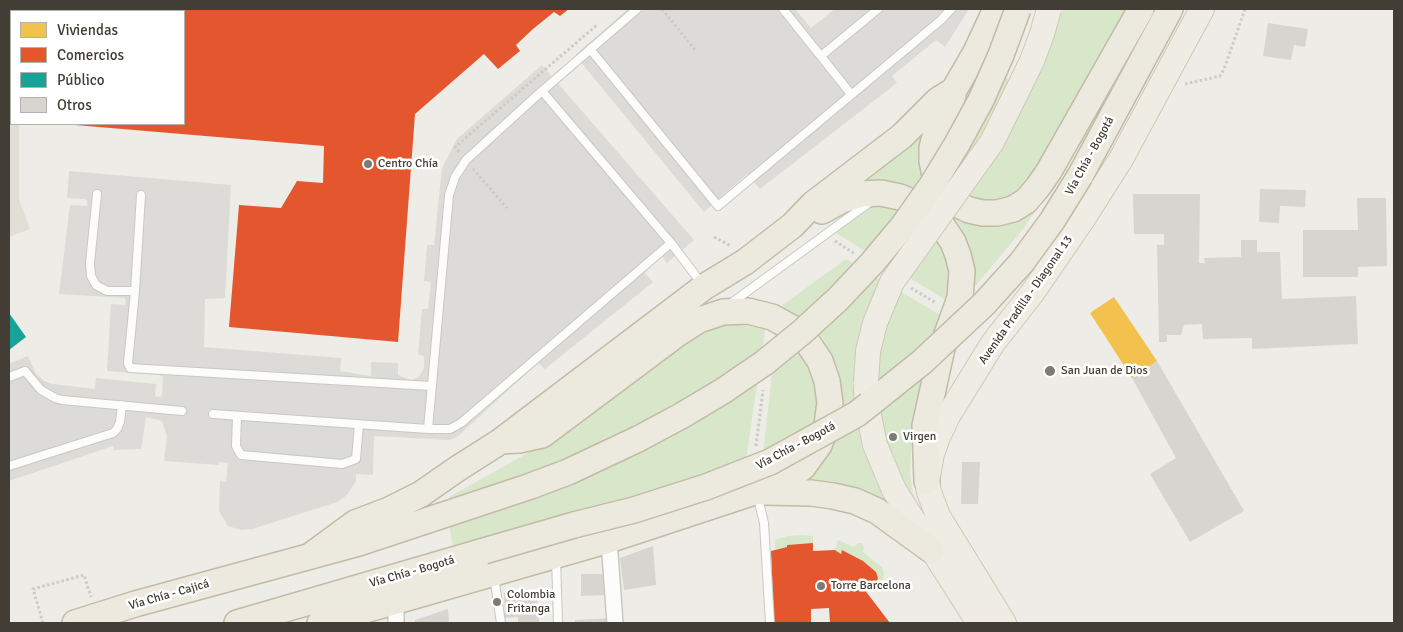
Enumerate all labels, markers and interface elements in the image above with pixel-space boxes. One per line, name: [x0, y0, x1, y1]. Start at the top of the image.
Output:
legend: [10, 10, 185, 125]
text: Viviendas: [57, 21, 118, 39]
text: Comercios: [57, 46, 124, 64]
text: Público: [57, 71, 105, 89]
text: Otros: [57, 96, 92, 114]
street label: Vía Chía - Bogotá: [1062, 114, 1118, 198]
place label: Centro Chía: [378, 157, 438, 171]
marker: Centro Chía: [362, 158, 374, 170]
street label: Avenida Pradilla - Diagonal 13: [976, 233, 1076, 367]
marker: San Juan de Dios: [1043, 364, 1057, 378]
place label: San Juan de Dios: [1061, 364, 1148, 378]
street label: Vía Chía - Bogotá: [754, 419, 838, 473]
place label: Virgen: [903, 430, 936, 444]
marker: Virgen: [887, 431, 899, 443]
street label: Vía Chía - Bogotá: [368, 553, 456, 591]
street label: Vía Chía - Cajicá: [127, 577, 211, 613]
place label: Torre Barcelona: [831, 579, 911, 593]
marker: Torre Barcelona: [815, 580, 827, 592]
place label: Colombia Fritanga: [507, 588, 555, 616]
marker: Colombia Fritanga: [491, 596, 503, 608]

